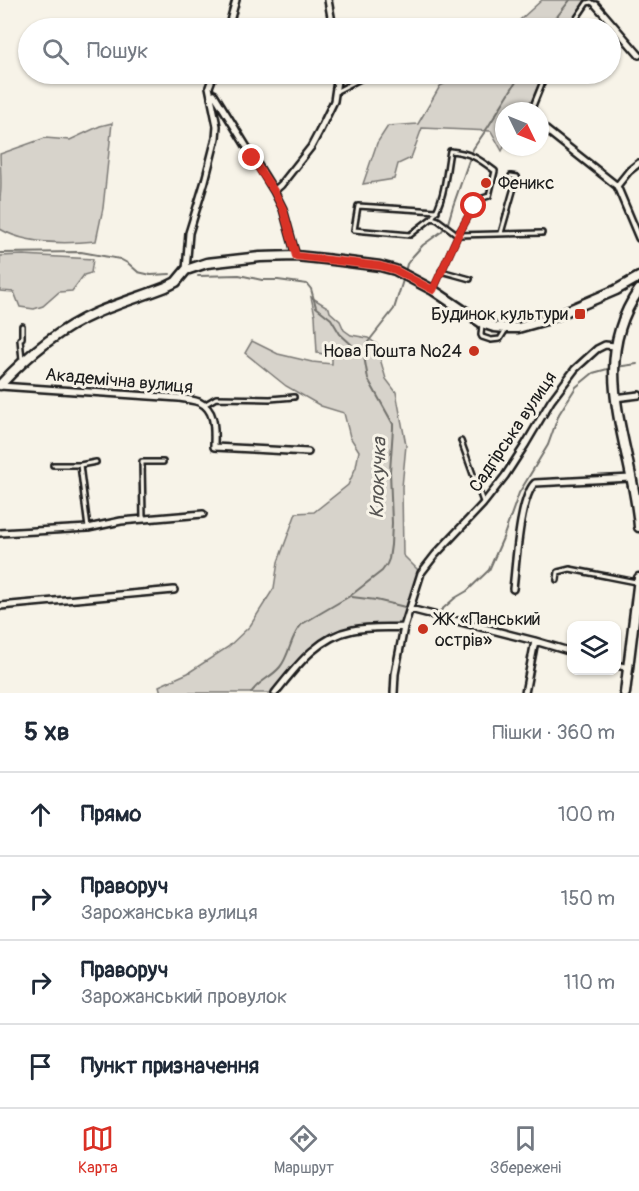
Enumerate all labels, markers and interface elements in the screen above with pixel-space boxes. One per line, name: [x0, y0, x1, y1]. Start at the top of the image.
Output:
search box: [18, 18, 621, 84]
icon: search: [39, 35, 72, 68]
text: Пошук: [87, 37, 148, 65]
north arrow: [495, 102, 549, 156]
route end: [238, 144, 264, 170]
place label: Феникс: [498, 172, 554, 195]
marker: Феникс: [479, 176, 493, 190]
route start: [460, 192, 486, 218]
place label: Будинок культури: [431, 303, 568, 326]
marker: Будинок культури: [573, 307, 587, 321]
place label: Нова Пошта №24: [323, 340, 463, 363]
marker: Нова Пошта №24: [467, 344, 481, 358]
street label: Академічна вулиця: [44, 363, 194, 399]
street label: Садгірська вулиця: [464, 367, 562, 497]
water label: Клокучка: [364, 435, 392, 519]
place label: ЖК «Панський острів»: [432, 608, 541, 652]
map controls: [567, 621, 621, 675]
button: layers: [567, 621, 621, 675]
marker: ЖК «Панський острів»: [416, 622, 430, 636]
text: 5 хв: [24, 716, 70, 748]
text: Пішки · 360 m: [492, 720, 615, 745]
icon: ahead: [24, 798, 57, 831]
text: Прямо: [81, 800, 141, 828]
text: 100 m: [558, 802, 615, 827]
text: Праворуч: [81, 872, 168, 900]
icon: right: [24, 882, 57, 915]
text: 150 m: [561, 886, 615, 911]
text: Зарожанська вулиця: [81, 900, 258, 925]
text: Праворуч: [81, 956, 168, 984]
icon: right: [24, 966, 57, 999]
text: 110 m: [564, 970, 615, 995]
text: Зарожанський провулок: [81, 984, 287, 1009]
icon: arrive: [24, 1050, 57, 1083]
text: Пункт призначення: [81, 1052, 259, 1080]
tab: Карта: [78, 1122, 118, 1178]
tab: Маршрут: [274, 1122, 334, 1178]
tab: Збережені: [490, 1122, 561, 1178]

